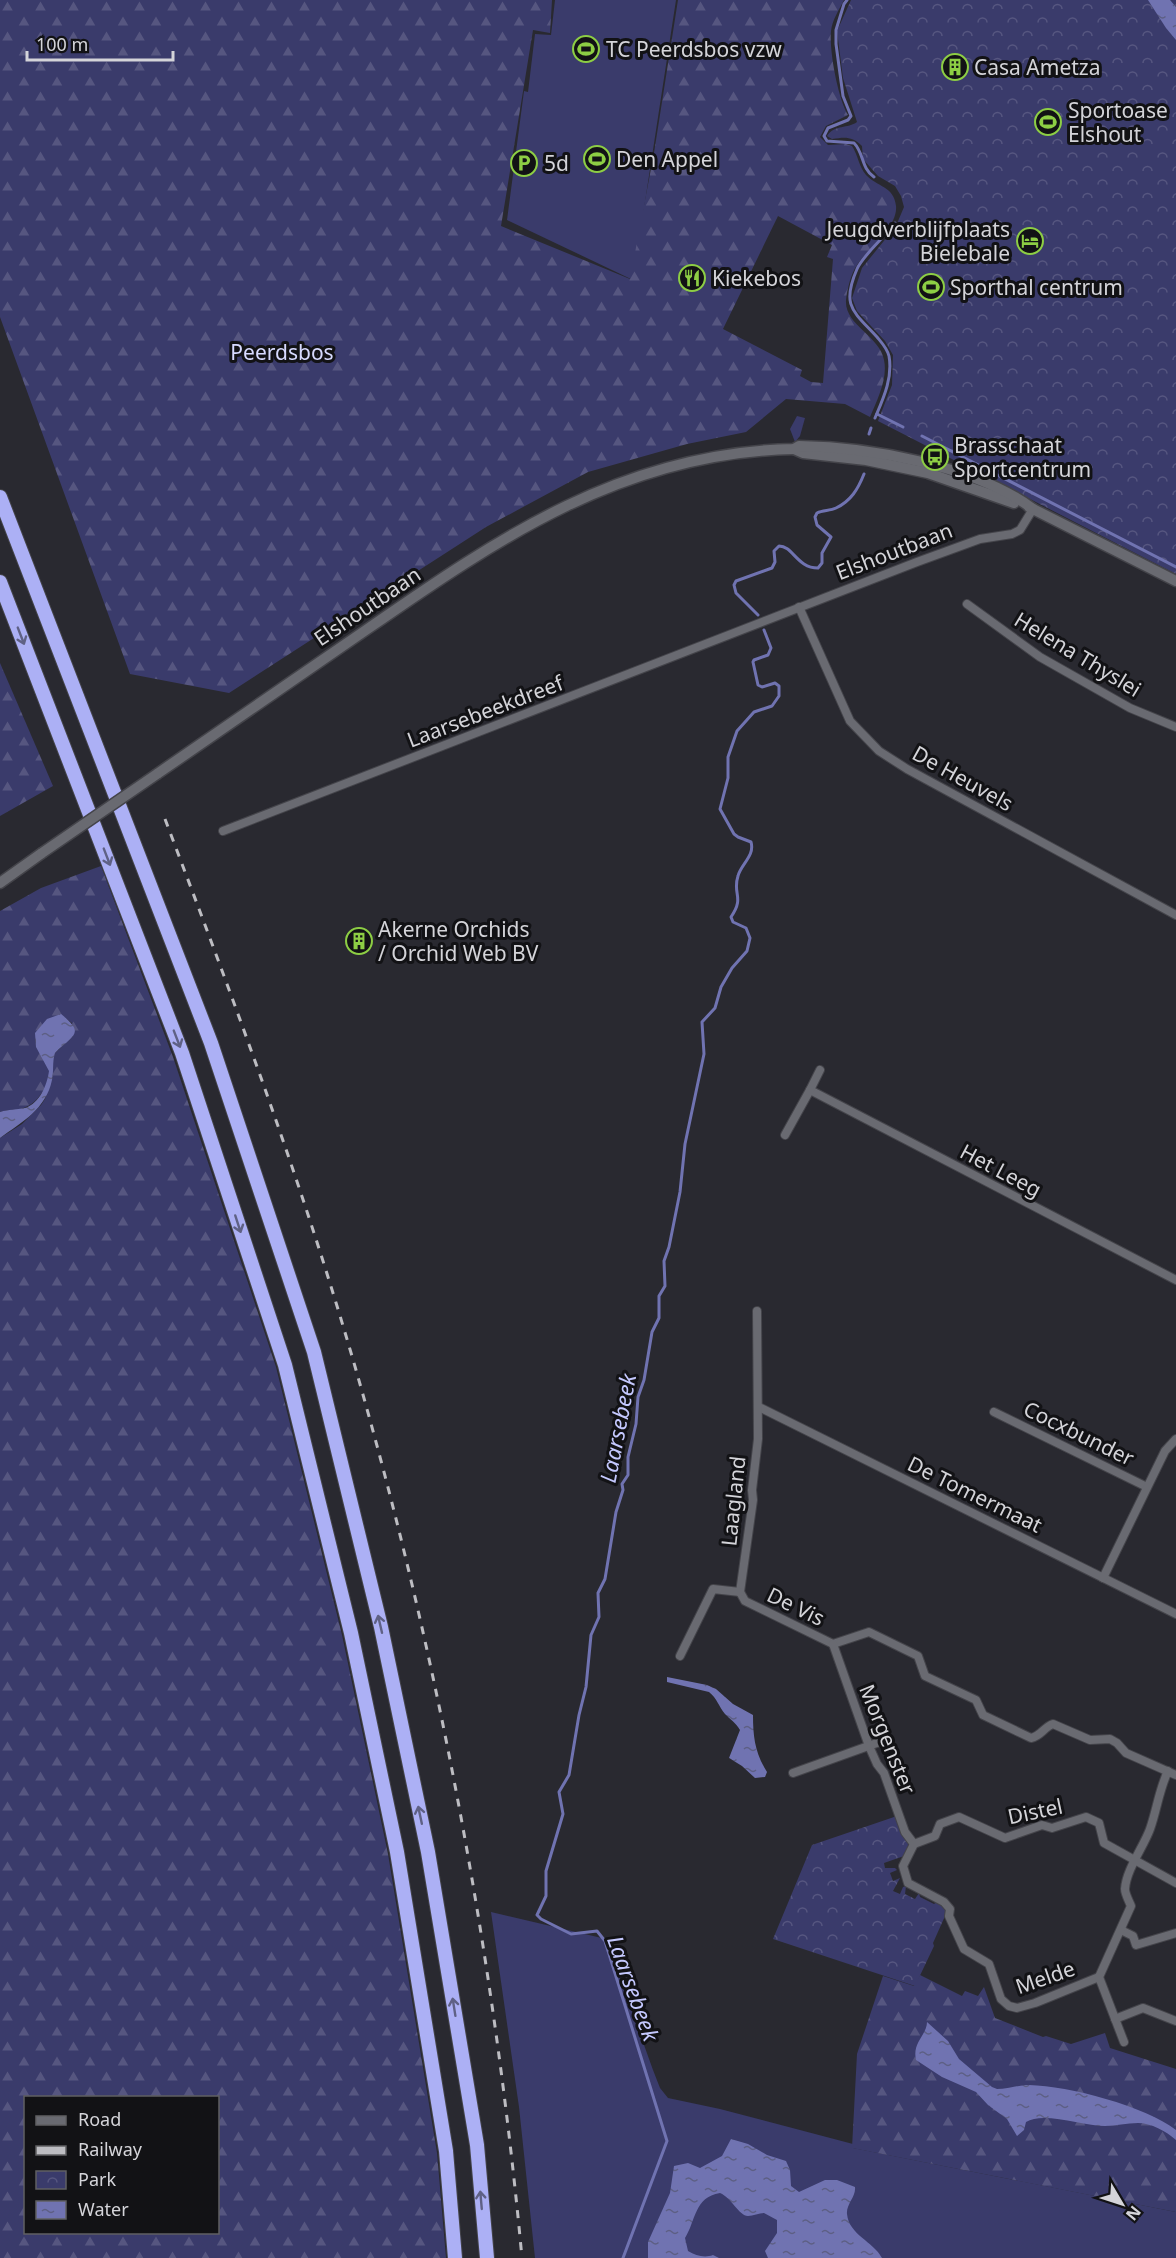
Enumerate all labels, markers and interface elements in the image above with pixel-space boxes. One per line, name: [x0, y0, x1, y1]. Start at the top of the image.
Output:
scale bar: [27, 24, 172, 62]
text: 100 m: [36, 32, 88, 56]
sports icon: TC Peerdsbos vzw: [571, 34, 601, 64]
place label: TC Peerdsbos vzw: [606, 35, 782, 63]
building icon: Casa Ametza: [940, 52, 970, 82]
place label: Casa Ametza: [974, 53, 1100, 81]
place label: Sportoase Elshout: [1068, 96, 1168, 148]
sports icon: Sportoase Elshout: [1033, 107, 1063, 137]
sports icon: Den Appel: [582, 144, 612, 174]
place label: Den Appel: [616, 145, 718, 173]
parking icon: 5d: [509, 148, 539, 178]
place label: 5d: [544, 149, 569, 177]
place label: Jeugdverblijfplaats Bielebale: [825, 215, 1010, 267]
hotel icon: Jeugdverblijfplaats Bielebale: [1015, 226, 1045, 256]
restaurant icon: Kiekebos: [677, 263, 707, 293]
place label: Kiekebos: [712, 264, 801, 292]
sports icon: Sporthal centrum: [916, 272, 946, 302]
place label: Sporthal centrum: [950, 273, 1123, 301]
park label: Peerdsbos: [230, 338, 334, 366]
place label: Brasschaat Sportcentrum: [954, 431, 1091, 483]
bus stop icon: Brasschaat Sportcentrum: [920, 442, 950, 472]
street label: Elshoutbaan: [832, 516, 956, 586]
street label: Elshoutbaan: [308, 560, 426, 652]
street label: Helena Thyslei: [1010, 605, 1146, 703]
one-way arrow: [16, 627, 27, 645]
street label: Laarsebeekdreef: [403, 668, 569, 754]
street label: De Heuvels: [908, 739, 1018, 817]
one-way arrow: [103, 847, 114, 866]
place label: Akerne Orchids / Orchid Web BV: [378, 915, 539, 967]
building icon: Akerne Orchids / Orchid Web BV: [344, 926, 374, 956]
one-way arrow: [172, 1030, 183, 1048]
street label: Het Leeg: [956, 1137, 1046, 1203]
one-way arrow: [234, 1214, 245, 1233]
water label: Laarsebeek: [592, 1370, 642, 1485]
street label: Cocxbunder: [1019, 1394, 1139, 1472]
street label: De Tomermaat: [903, 1449, 1047, 1539]
street label: Laagland: [714, 1454, 752, 1548]
street label: De Vis: [763, 1580, 829, 1632]
one-way arrow: [374, 1615, 386, 1634]
street label: Morgenster: [853, 1680, 923, 1798]
street label: Distel: [1005, 1792, 1065, 1830]
one-way arrow: [414, 1805, 425, 1825]
water label: Laarsebeek: [601, 1931, 667, 2046]
street label: Melde: [1012, 1954, 1078, 2000]
one-way arrow: [448, 1998, 459, 2017]
legend: [24, 2096, 219, 2234]
text: Road: [78, 2107, 121, 2131]
text: Railway: [78, 2137, 143, 2161]
text: Park: [78, 2167, 116, 2191]
north arrow: [1092, 2174, 1152, 2234]
one-way arrow: [476, 2190, 487, 2210]
text: Water: [78, 2197, 129, 2221]
text: N: [1121, 2201, 1146, 2225]

